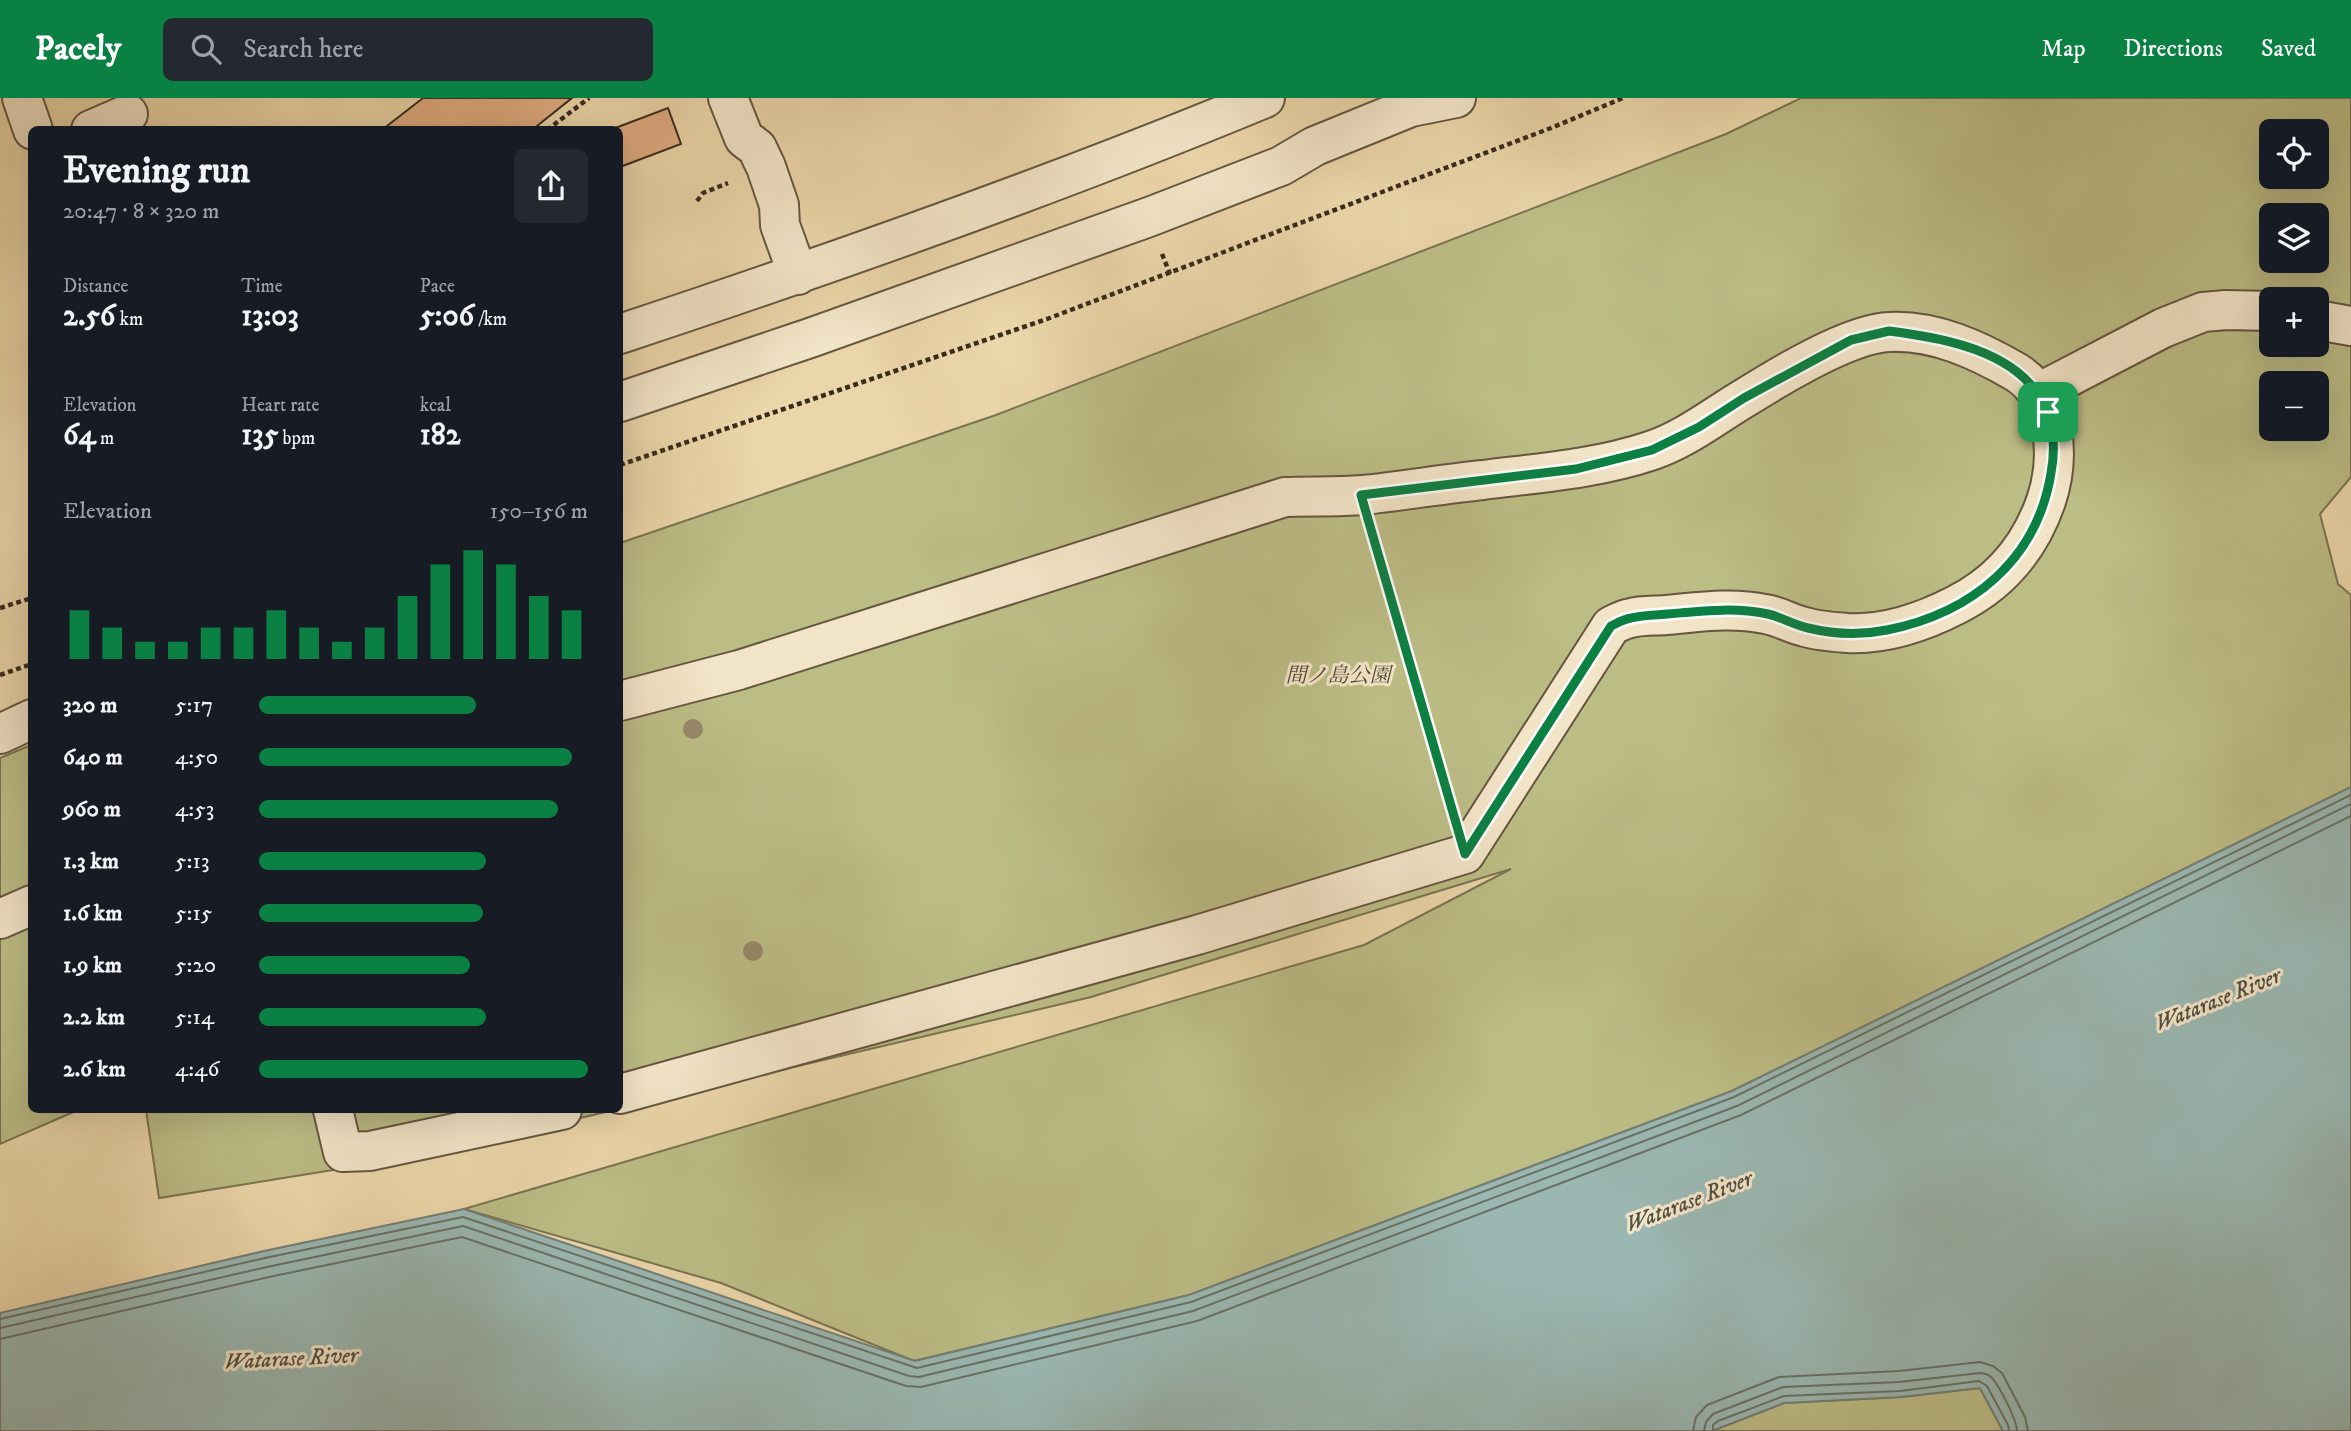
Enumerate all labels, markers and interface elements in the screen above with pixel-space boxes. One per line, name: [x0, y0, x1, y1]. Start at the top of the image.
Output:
search box: [163, 18, 653, 81]
text: Pacely: [35, 29, 121, 70]
icon: search: [187, 30, 225, 68]
text: Search here: [243, 33, 363, 66]
text: Map: [2041, 34, 2086, 64]
text: Directions: [2124, 34, 2223, 64]
text: Saved: [2261, 34, 2316, 64]
map controls: [2259, 119, 2329, 441]
button: locate: [2259, 119, 2329, 189]
text: Evening run: [63, 147, 250, 195]
button: share: [514, 149, 588, 223]
text: 20:47 · 8 × 320 m: [63, 197, 219, 226]
button: layers: [2259, 203, 2329, 273]
text: Distance: [63, 275, 128, 298]
text: Time: [241, 275, 283, 298]
text: Pace: [420, 275, 455, 298]
button: +: [2259, 287, 2329, 357]
text: 2.56: [63, 298, 115, 335]
text: 13:03: [241, 298, 299, 335]
text: 5:06: [420, 298, 474, 335]
text: km: [115, 308, 143, 331]
text: /km: [474, 308, 507, 331]
button: −: [2259, 371, 2329, 441]
pin: [2018, 382, 2078, 442]
icon: arrive: [2029, 393, 2067, 431]
text: Elevation: [63, 394, 137, 417]
text: Heart rate: [241, 394, 319, 417]
text: kcal: [420, 394, 451, 417]
text: 64: [63, 417, 96, 454]
text: 135: [241, 417, 278, 454]
text: 182: [420, 417, 460, 454]
text: m: [96, 427, 114, 450]
text: bpm: [278, 427, 315, 450]
text: Elevation: [63, 497, 152, 526]
text: 150–156 m: [490, 497, 588, 526]
park label: 間ノ島公園: [1286, 663, 1393, 689]
text: 320 m: [63, 691, 117, 720]
text: 5:17: [175, 691, 213, 720]
text: 640 m: [63, 743, 123, 772]
text: 4:50: [175, 743, 218, 772]
text: 960 m: [63, 795, 121, 824]
text: 4:53: [175, 795, 214, 824]
text: 1.3 km: [63, 847, 119, 876]
text: 5:13: [175, 847, 209, 876]
text: 1.6 km: [63, 899, 122, 928]
text: 5:15: [175, 899, 212, 928]
text: 1.9 km: [63, 951, 122, 980]
text: 5:20: [175, 951, 216, 980]
water label: Watarase River: [2151, 961, 2287, 1039]
text: 2.2 km: [63, 1003, 125, 1032]
text: 5:14: [175, 1003, 214, 1032]
text: 2.6 km: [63, 1055, 126, 1084]
text: 4:46: [175, 1055, 219, 1084]
water label: Watarase River: [1621, 1164, 1758, 1240]
water label: Watarase River: [223, 1341, 360, 1377]

